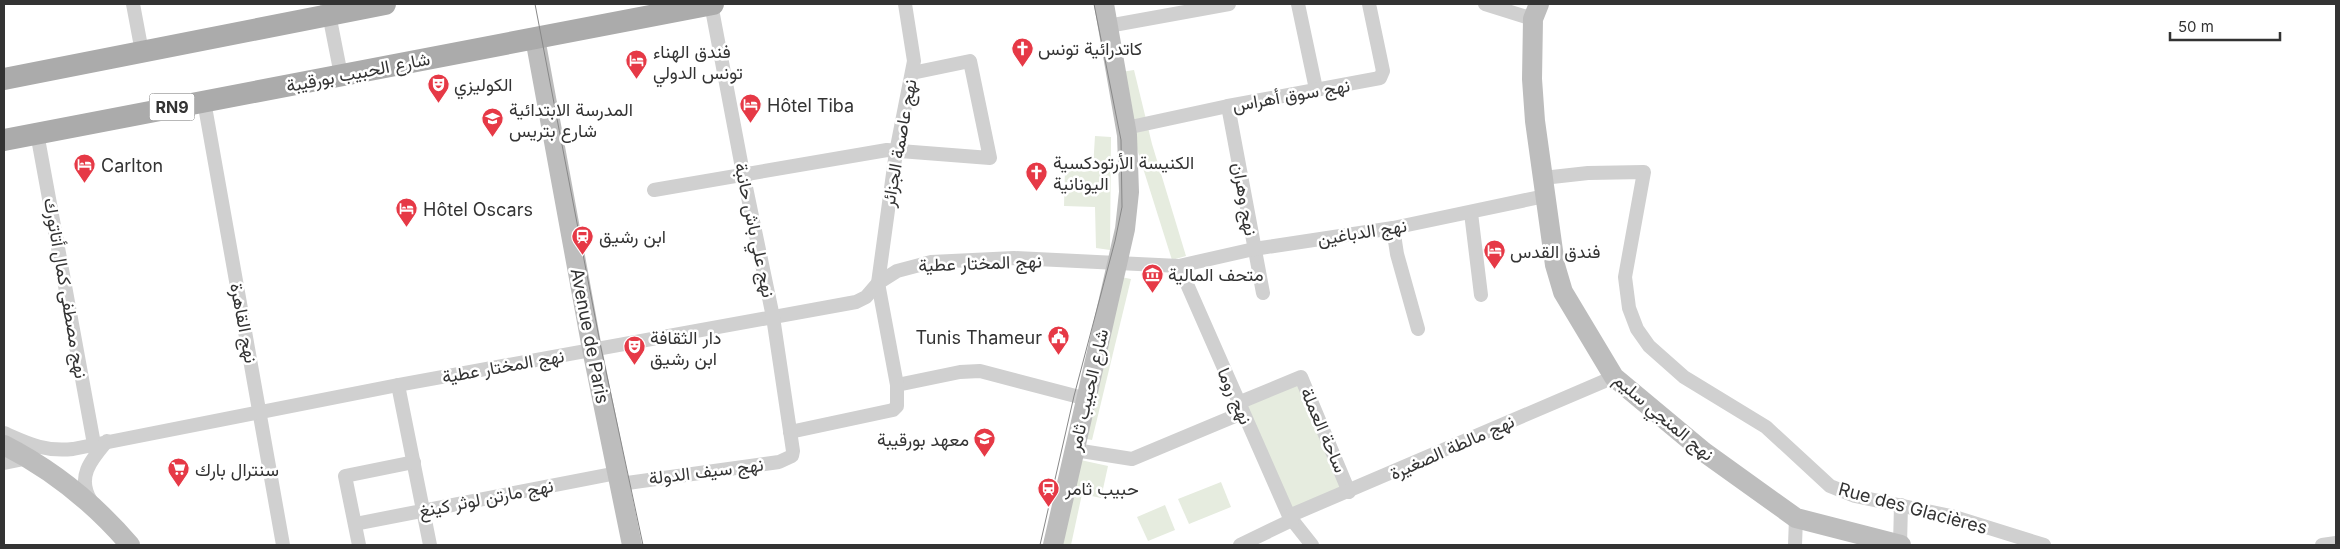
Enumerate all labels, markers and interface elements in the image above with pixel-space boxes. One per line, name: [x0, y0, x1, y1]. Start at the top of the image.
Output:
scale bar: [2170, 10, 2280, 42]
text: 50 m: [2178, 17, 2214, 36]
church icon: كاتدرائية تونس: [1010, 36, 1034, 67]
place label: كاتدرائية تونس: [1038, 38, 1142, 60]
place label: فندق الهناء تونس الدولي: [653, 41, 743, 88]
street label: شارع الحبيب بورقيبة: [284, 48, 432, 98]
hotel icon: فندق الهناء تونس الدولي: [625, 49, 649, 80]
theatre icon: الكوليزي: [426, 72, 450, 103]
place label: الكوليزي: [454, 74, 513, 100]
street label: نهج سوق أهراس: [1231, 74, 1352, 118]
street label: نهج عاصمة الجزائر: [877, 77, 923, 210]
hotel icon: Hôtel Tiba: [739, 93, 763, 124]
road number: RN9: [150, 94, 194, 120]
place label: Hôtel Tiba: [767, 95, 854, 116]
place label: المدرسة الابتدائية شارع بتريس: [509, 99, 633, 143]
school or university icon: المدرسة الابتدائية شارع بتريس: [481, 107, 505, 138]
place label: الكنيسة الأرتودكسية اليونانية: [1053, 152, 1194, 195]
hotel icon: Carlton: [73, 153, 97, 184]
place label: Carlton: [101, 155, 163, 176]
church icon: الكنيسة الأرتودكسية اليونانية: [1025, 160, 1049, 191]
street label: نهج علي باش حانبة: [726, 161, 780, 300]
street label: نهج وهران: [1226, 161, 1262, 238]
street label: نهج مصطفى كمال أتاتورك: [38, 196, 92, 380]
hotel icon: Hôtel Oscars: [395, 197, 419, 228]
place label: Hôtel Oscars: [423, 199, 533, 220]
street label: نهج الدباغين: [1316, 215, 1408, 251]
station icon: ابن رشيق: [571, 224, 595, 255]
place label: ابن رشيق: [599, 226, 666, 248]
hotel icon: فندق القدس: [1482, 239, 1506, 270]
place label: فندق القدس: [1510, 241, 1601, 263]
street label: نهج المختار عطية: [918, 250, 1042, 278]
museum icon: متحف المالية: [1140, 262, 1164, 293]
place label: متحف المالية: [1168, 264, 1264, 285]
street label: Avenue de Paris: [567, 267, 613, 405]
street label: نهج القاهرة: [224, 281, 262, 365]
public building icon: Tunis Thameur: [1046, 325, 1070, 356]
place label: دار الثقافة ابن رشيق: [650, 327, 721, 370]
place label: Tunis Thameur: [915, 327, 1042, 348]
street label: شارع الحبيب ثامر: [1064, 327, 1114, 455]
theatre icon: دار الثقافة ابن رشيق: [622, 335, 646, 366]
street label: نهج المختار عطية: [440, 345, 566, 389]
street label: نهج روما: [1211, 364, 1257, 428]
street label: نهج المنجي سليم: [1606, 369, 1718, 469]
street label: ساحة العملة: [1297, 384, 1351, 476]
street label: نهج مالطة الصغيرة: [1387, 410, 1518, 486]
school or university icon: معهد بورقيبة: [973, 427, 997, 458]
place label: معهد بورقيبة: [877, 429, 969, 451]
street label: نهج سيف الدولة: [647, 454, 765, 490]
supermarket icon: سنترال بارك: [167, 457, 191, 488]
place label: سنترال بارك: [195, 459, 279, 481]
street label: نهج مارتن لوثر كينغ: [417, 475, 555, 523]
station icon: حبيب ثامر: [1037, 476, 1061, 507]
place label: حبيب ثامر: [1064, 478, 1139, 500]
street label: Rue des Glacières: [1836, 478, 1990, 538]

